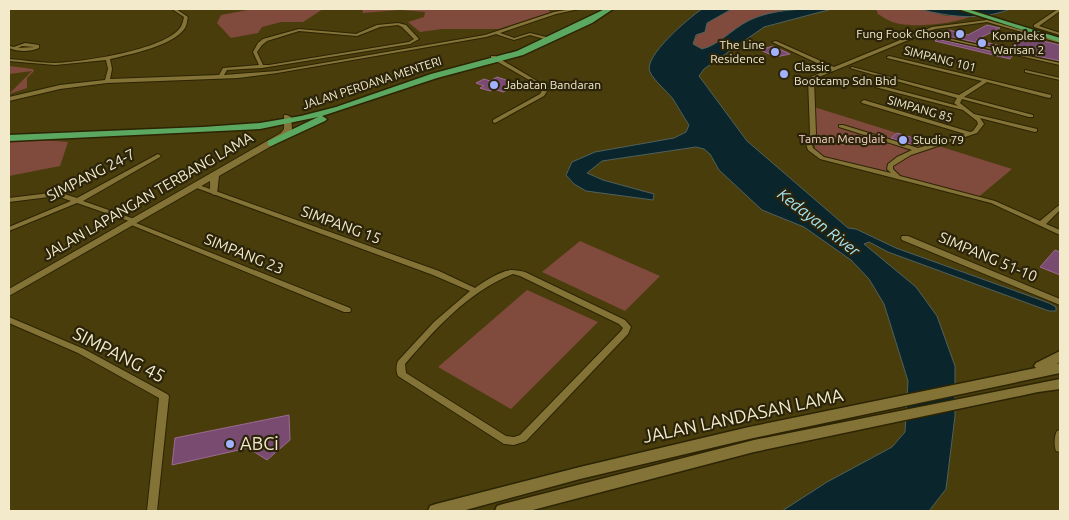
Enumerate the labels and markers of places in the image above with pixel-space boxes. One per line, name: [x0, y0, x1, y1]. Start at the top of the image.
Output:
place label: Fung Fook Choon: [856, 27, 950, 40]
marker: Fung Fook Choon: [954, 28, 966, 40]
place label: Kompleks Warisan 2: [992, 29, 1045, 56]
marker: Kompleks Warisan 2: [976, 37, 988, 49]
place label: The Line Residence: [710, 38, 765, 65]
marker: The Line Residence: [769, 46, 781, 58]
place label: Classic Bootcamp Sdn Bhd: [794, 60, 897, 87]
marker: Classic Bootcamp Sdn Bhd: [778, 68, 790, 80]
place label: Jabatan Bandaran: [504, 78, 601, 91]
marker: Jabatan Bandaran: [488, 79, 500, 91]
place label: Studio 79: [913, 133, 964, 146]
marker: Studio 79: [897, 134, 909, 146]
place label: ABCi: [240, 433, 279, 453]
marker: ABCi: [224, 438, 236, 450]

